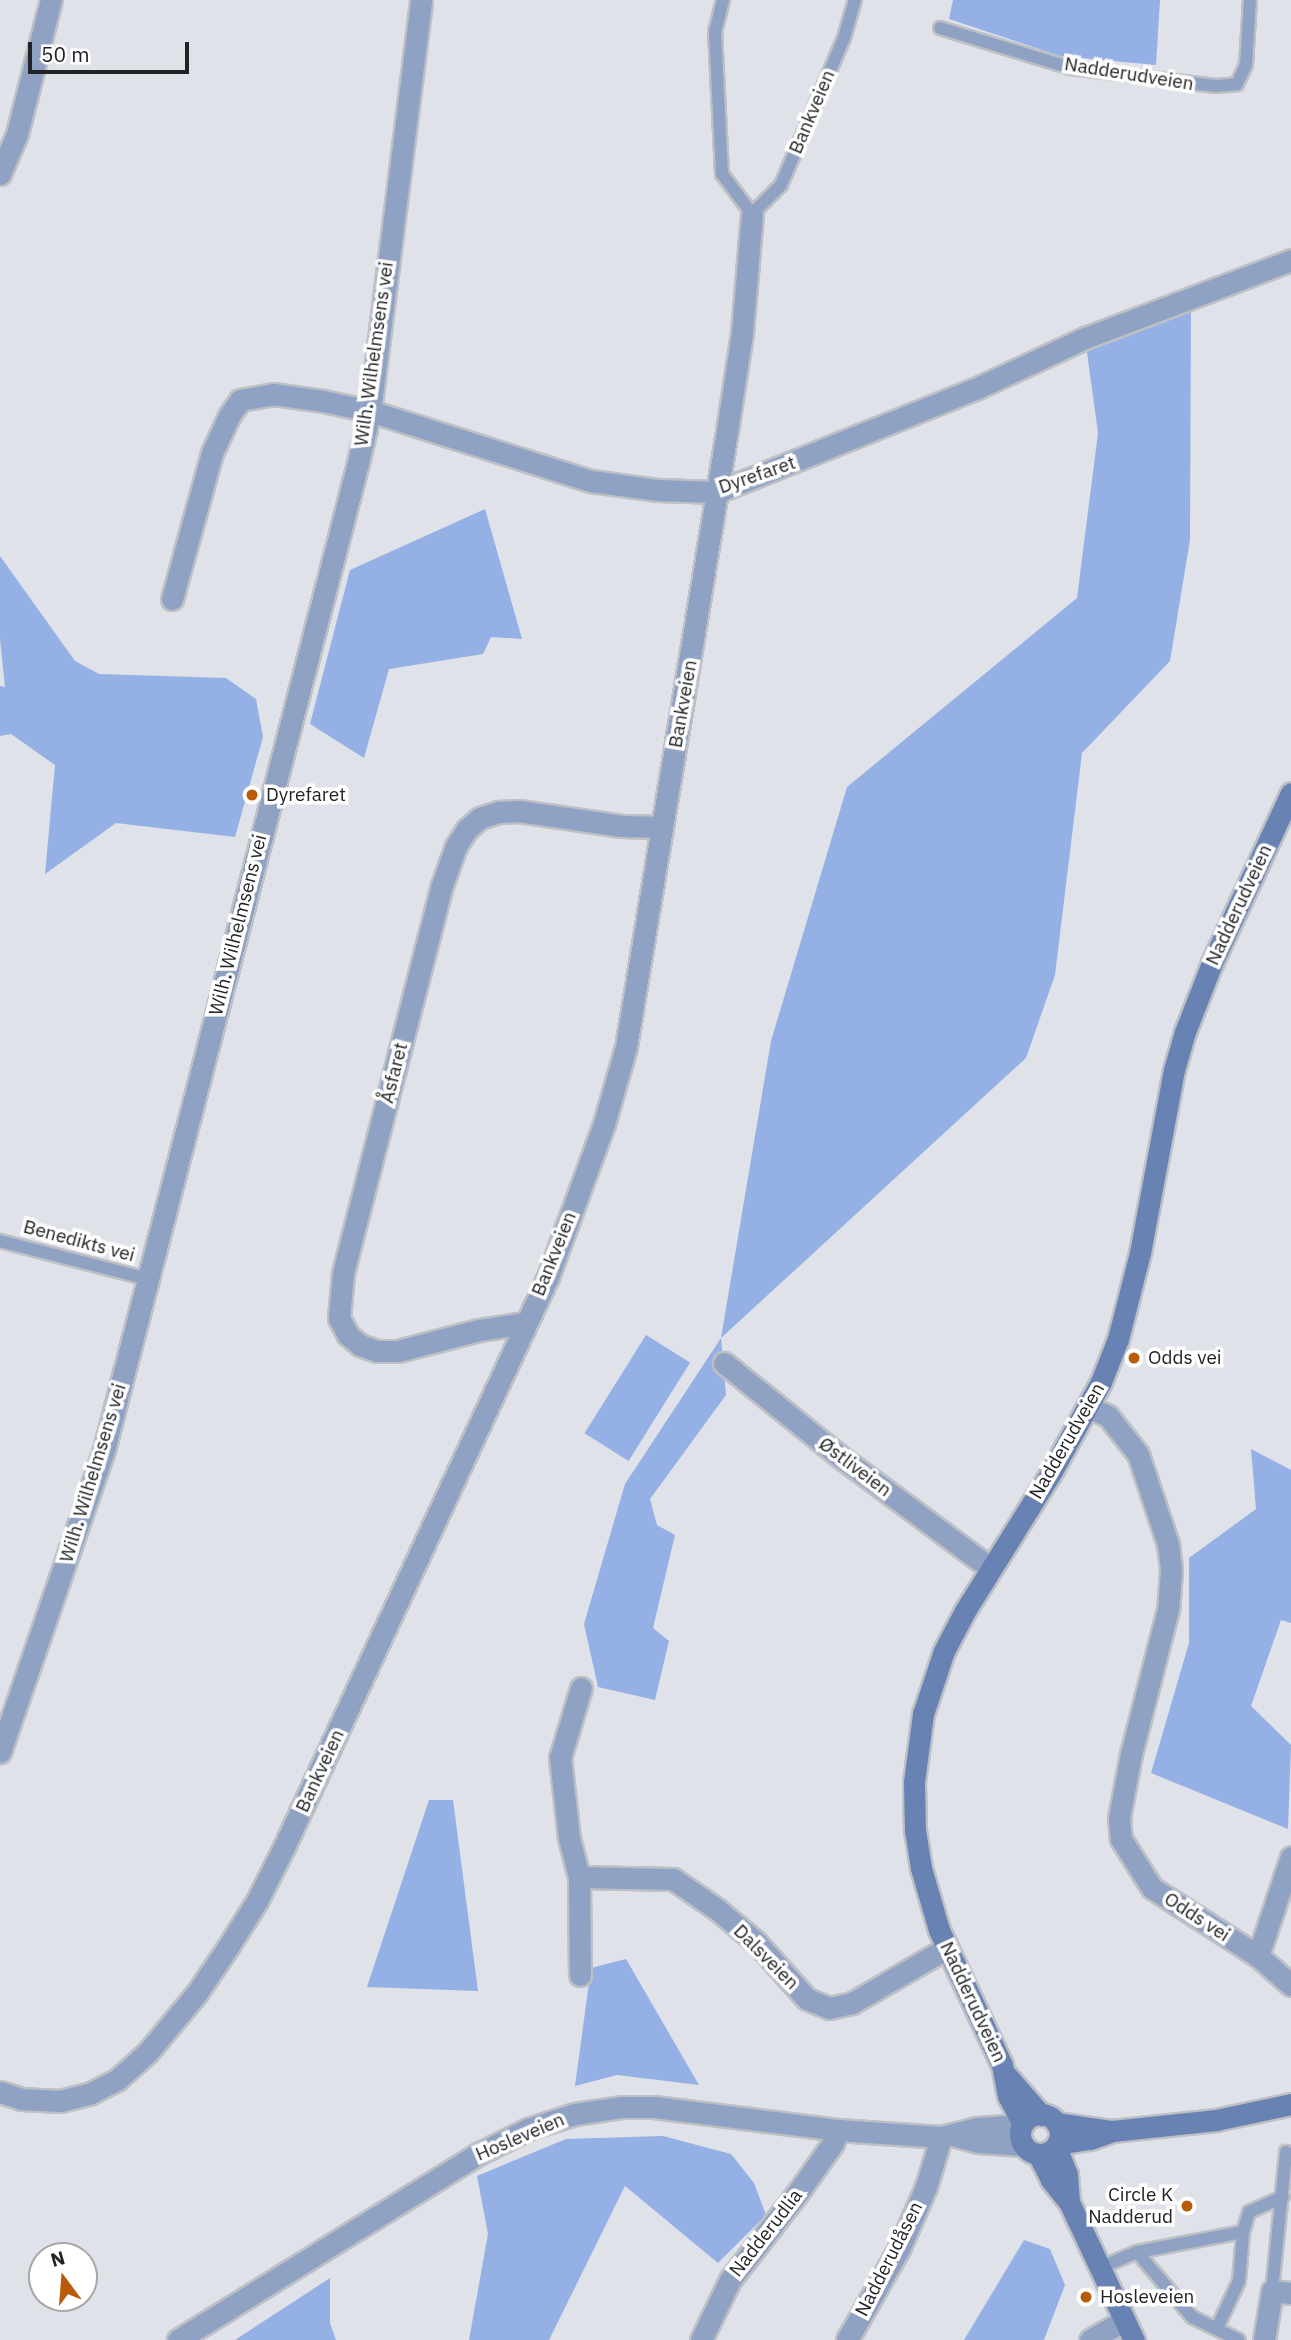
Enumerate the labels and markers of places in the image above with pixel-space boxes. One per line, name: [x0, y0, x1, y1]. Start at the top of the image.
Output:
place label: Dyrefaret: [266, 784, 346, 806]
marker: Dyrefaret: [244, 787, 260, 803]
place label: Odds vei: [1148, 1347, 1222, 1369]
marker: Odds vei: [1126, 1350, 1142, 1366]
place label: Circle K Nadderud: [1088, 2184, 1173, 2228]
marker: Circle K Nadderud: [1179, 2198, 1195, 2214]
place label: Hosleveien: [1100, 2286, 1194, 2308]
marker: Hosleveien: [1078, 2289, 1094, 2305]

